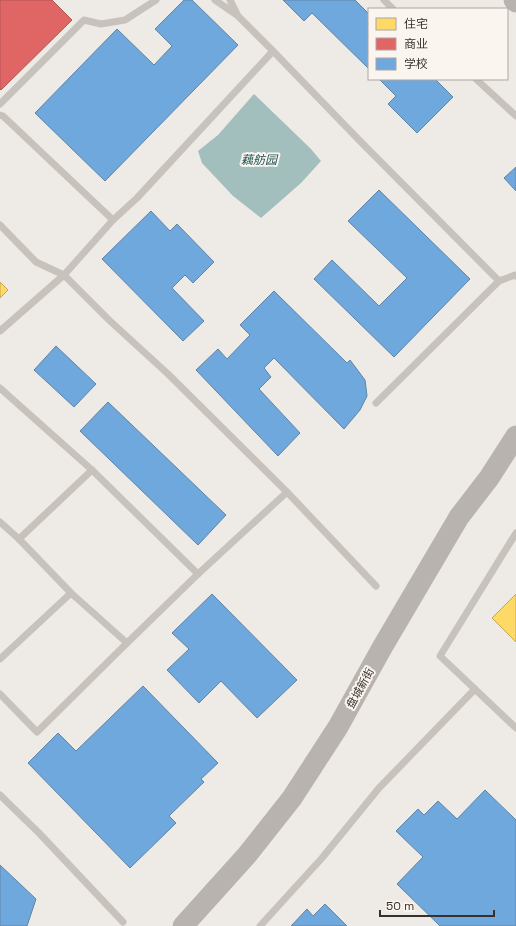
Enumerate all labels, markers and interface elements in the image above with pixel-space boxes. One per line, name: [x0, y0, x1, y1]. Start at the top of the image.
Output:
legend: [368, 8, 508, 80]
text: 住宅: [404, 16, 428, 32]
text: 商业: [404, 36, 428, 52]
text: 学校: [404, 56, 428, 72]
water label: 藕舫园: [241, 152, 279, 168]
street label: 盘城新街: [343, 665, 377, 711]
scale bar: [380, 892, 494, 918]
text: 50 m: [386, 898, 414, 914]

